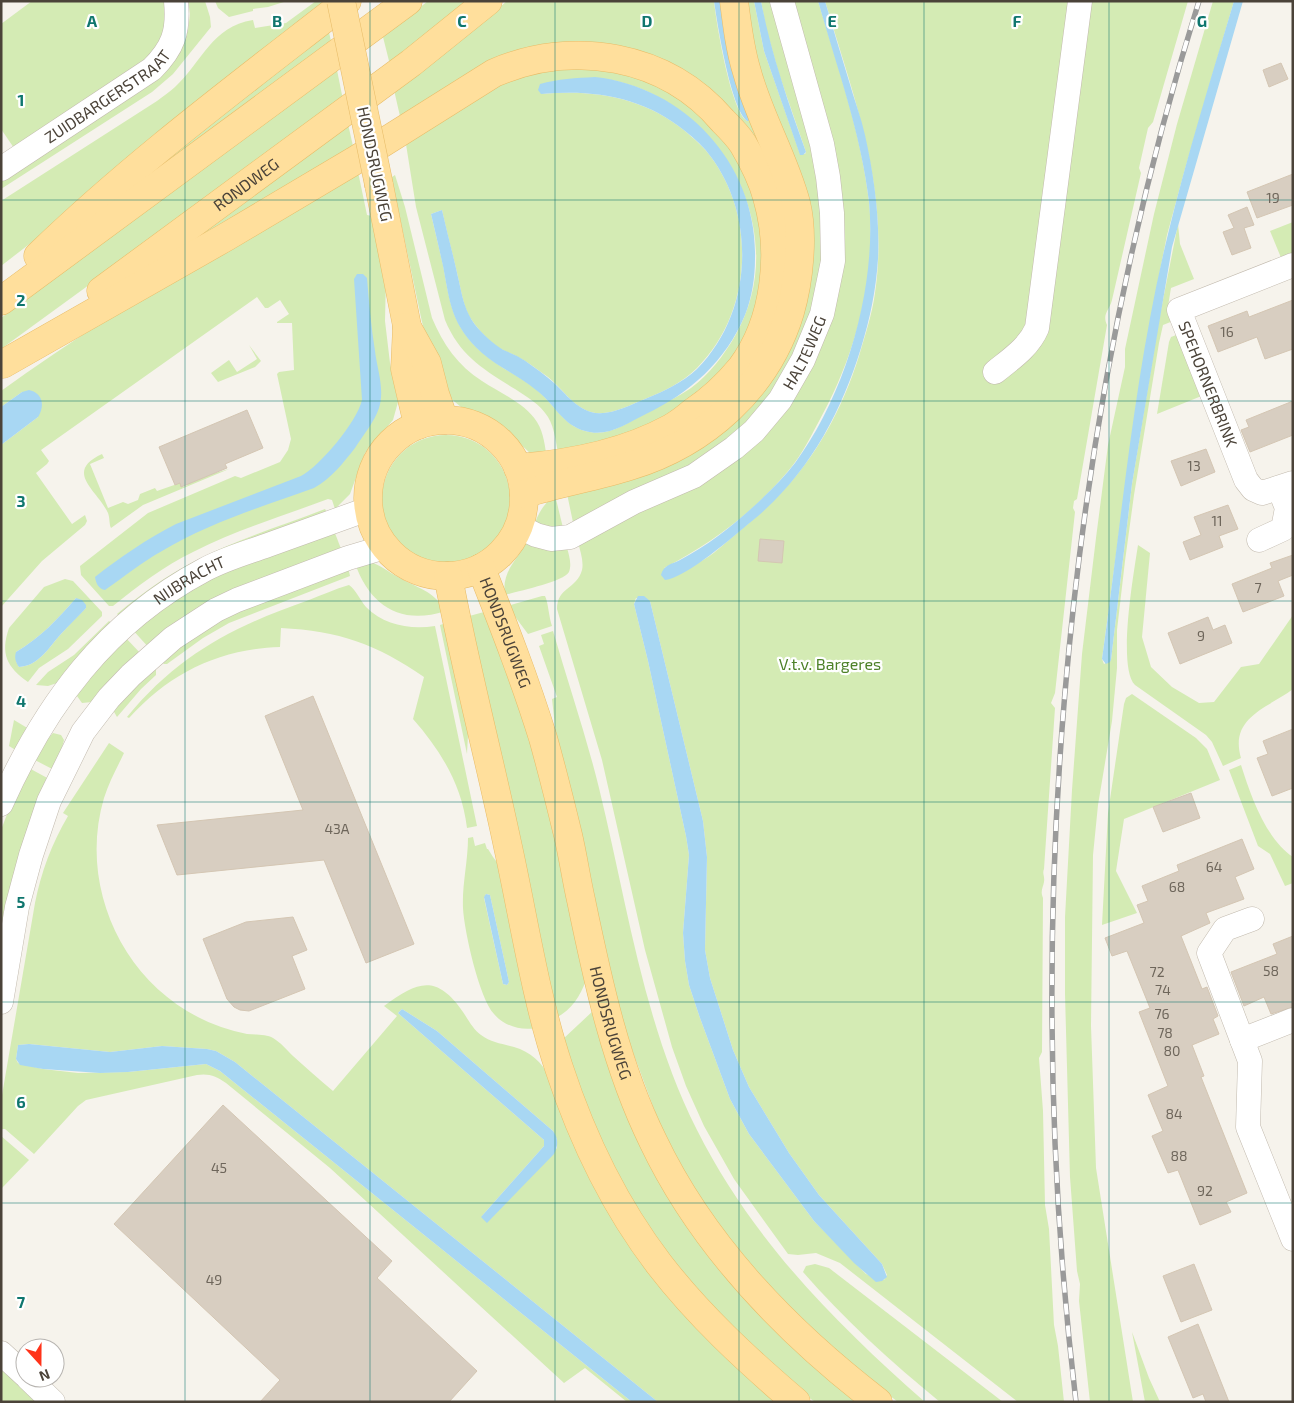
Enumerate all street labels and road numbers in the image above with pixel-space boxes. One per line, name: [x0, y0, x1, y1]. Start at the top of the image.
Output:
street label: ZUIDBARGERSTRAAT: [41, 46, 174, 147]
street label: HONDSRUGWEG: [354, 105, 397, 223]
street label: RONDWEG: [209, 154, 282, 214]
street label: HALTEWEG: [778, 313, 829, 393]
street label: SPEHORNERBRINK: [1175, 318, 1242, 450]
street label: NIJBRACHT: [149, 551, 227, 608]
street label: HONDSRUGWEG: [476, 574, 536, 690]
street label: HONDSRUGWEG: [587, 964, 636, 1082]

